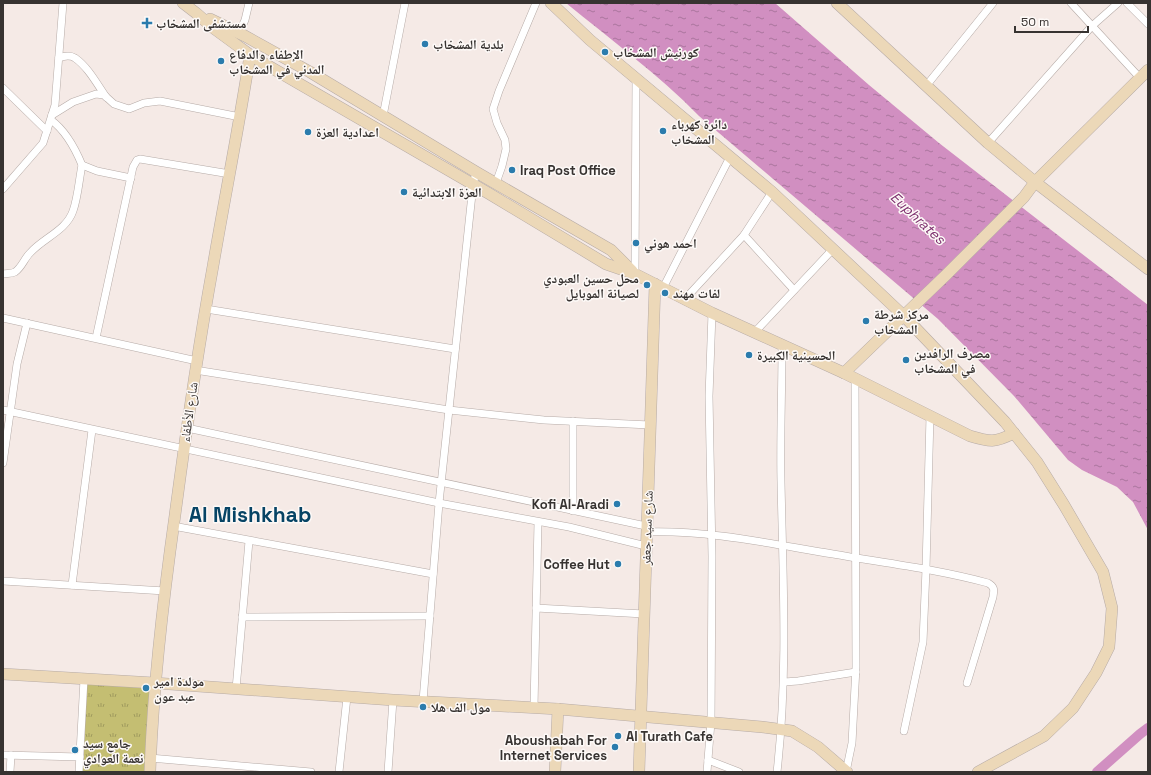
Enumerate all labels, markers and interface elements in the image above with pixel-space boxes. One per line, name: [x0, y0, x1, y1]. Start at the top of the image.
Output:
scale bar: [1015, 8, 1088, 34]
text: 50 m: [1021, 14, 1049, 30]
place label: مستشفى المشخاب: [156, 15, 246, 32]
marker: مستشفى المشخاب: [141, 17, 153, 29]
place label: بلدية المشخاب: [433, 36, 504, 53]
marker: بلدية المشخاب: [420, 39, 430, 49]
place label: كورنيش المشخاب: [613, 44, 699, 61]
place label: الإطفاء والدفاع المدني في المشخاب: [229, 46, 325, 80]
marker: كورنيش المشخاب: [600, 47, 610, 57]
marker: الإطفاء والدفاع المدني في المشخاب: [216, 56, 226, 66]
place label: دائرة كهرباء المشخاب: [671, 116, 727, 148]
place label: اعدادية العزة: [316, 124, 379, 141]
marker: دائرة كهرباء المشخاب: [658, 126, 668, 136]
marker: اعدادية العزة: [303, 127, 313, 137]
place label: Iraq Post Office: [520, 162, 616, 179]
marker: Iraq Post Office: [507, 165, 517, 175]
place label: العزة الابتدائية: [412, 184, 482, 201]
marker: العزة الابتدائية: [399, 187, 409, 197]
water label: Euphrates: [887, 188, 950, 248]
place label: احمد هوني: [644, 235, 697, 254]
marker: احمد هوني: [631, 238, 641, 248]
place label: محل حسين العبودي لصيانة الموبايل: [543, 270, 639, 302]
marker: محل حسين العبودي لصيانة الموبايل: [642, 280, 652, 290]
place label: لفات مهند: [673, 285, 720, 302]
marker: لفات مهند: [660, 288, 670, 298]
place label: مركز شرطة المشخاب: [874, 306, 929, 338]
marker: مركز شرطة المشخاب: [861, 316, 871, 326]
place label: مصرف الرافدين في المشخاب: [914, 345, 990, 379]
place label: الحسينية الكبيرة: [757, 347, 835, 364]
marker: الحسينية الكبيرة: [744, 350, 754, 360]
marker: مصرف الرافدين في المشخاب: [901, 355, 911, 365]
street label: شارع الأطفاء: [176, 381, 203, 443]
street label: شارع سيد جعفر: [637, 490, 658, 567]
place label: Kofi Al-Aradi: [532, 496, 609, 513]
marker: Kofi Al-Aradi: [612, 499, 622, 509]
district label: Al Mishkhab: [189, 501, 311, 528]
place label: Coffee Hut: [543, 556, 610, 573]
marker: Coffee Hut: [613, 559, 623, 569]
place label: مولدة امير عبد عون: [153, 673, 204, 705]
marker: مولدة امير عبد عون: [141, 683, 151, 693]
place label: مول الف هلا: [431, 699, 490, 716]
marker: مول الف هلا: [418, 702, 428, 712]
place label: Al Turath Cafe: [626, 728, 713, 745]
marker: Al Turath Cafe: [613, 731, 623, 741]
place label: Aboushabah For Internet Services: [500, 732, 607, 764]
place label: جامع سيد نعمة العوادي: [83, 735, 144, 769]
marker: Aboushabah For Internet Services: [610, 742, 620, 752]
marker: جامع سيد نعمة العوادي: [70, 745, 80, 755]

